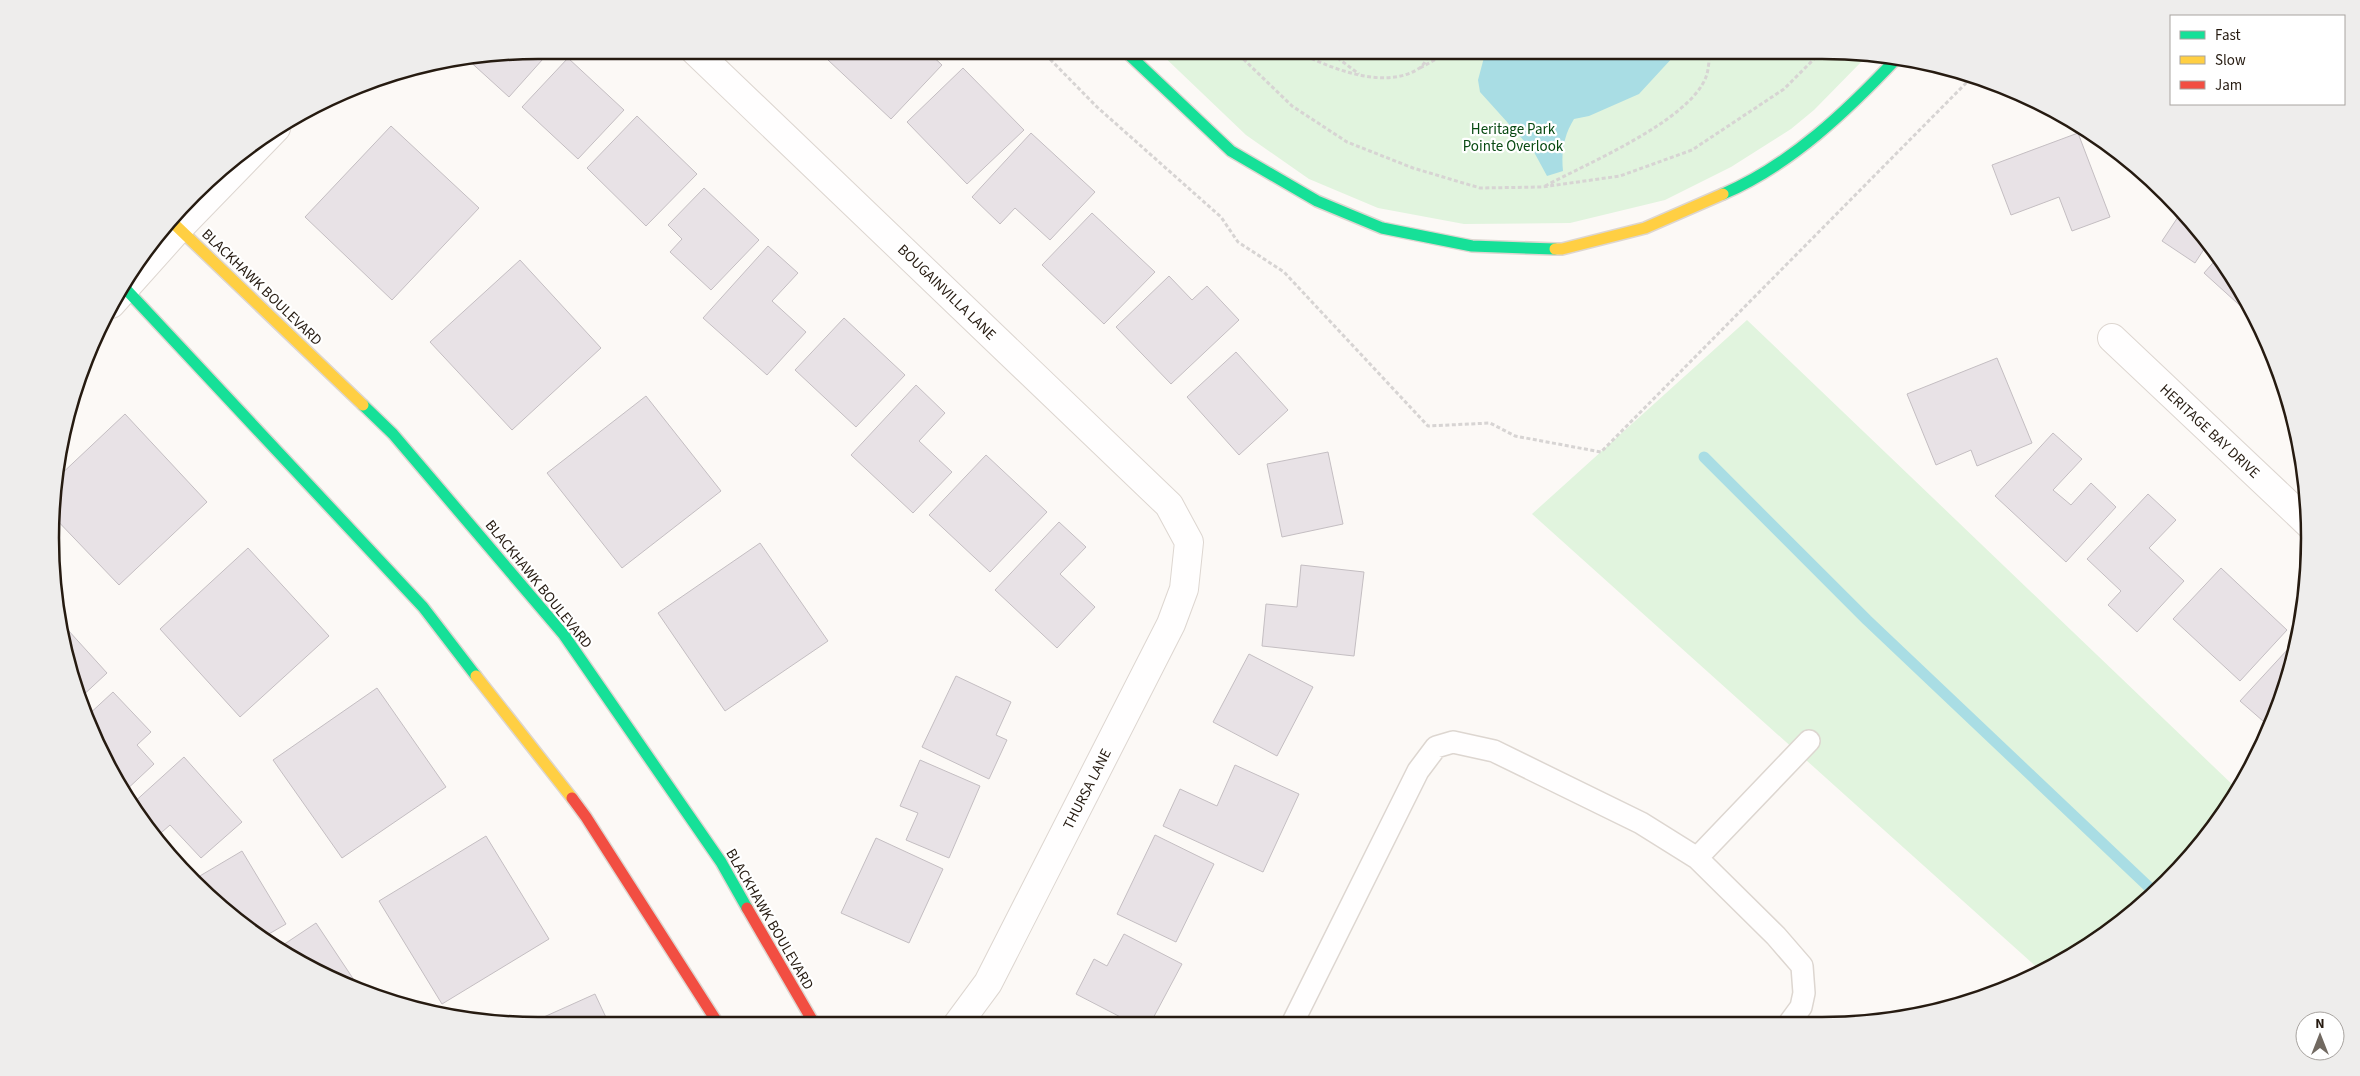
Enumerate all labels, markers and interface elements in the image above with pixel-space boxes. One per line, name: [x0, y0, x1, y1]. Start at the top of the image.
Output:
legend: [2170, 15, 2345, 105]
text: Fast: [2215, 25, 2241, 46]
text: Slow: [2215, 50, 2246, 71]
text: Jam: [2215, 75, 2242, 96]
park label: Heritage Park Pointe Overlook: [1463, 119, 1564, 157]
street label: BLACKHAWK BOULEVARD: [197, 224, 326, 350]
street label: BOUGAINVILLA LANE: [893, 240, 1001, 345]
street label: HERITAGE BAY DRIVE: [2155, 379, 2264, 483]
street label: BLACKHAWK BOULEVARD: [480, 516, 597, 653]
street label: THURSA LANE: [1058, 745, 1117, 833]
street label: BLACKHAWK BOULEVARD: [721, 845, 819, 994]
north arrow: [2295, 1011, 2345, 1061]
text: N: [2315, 1014, 2325, 1034]

